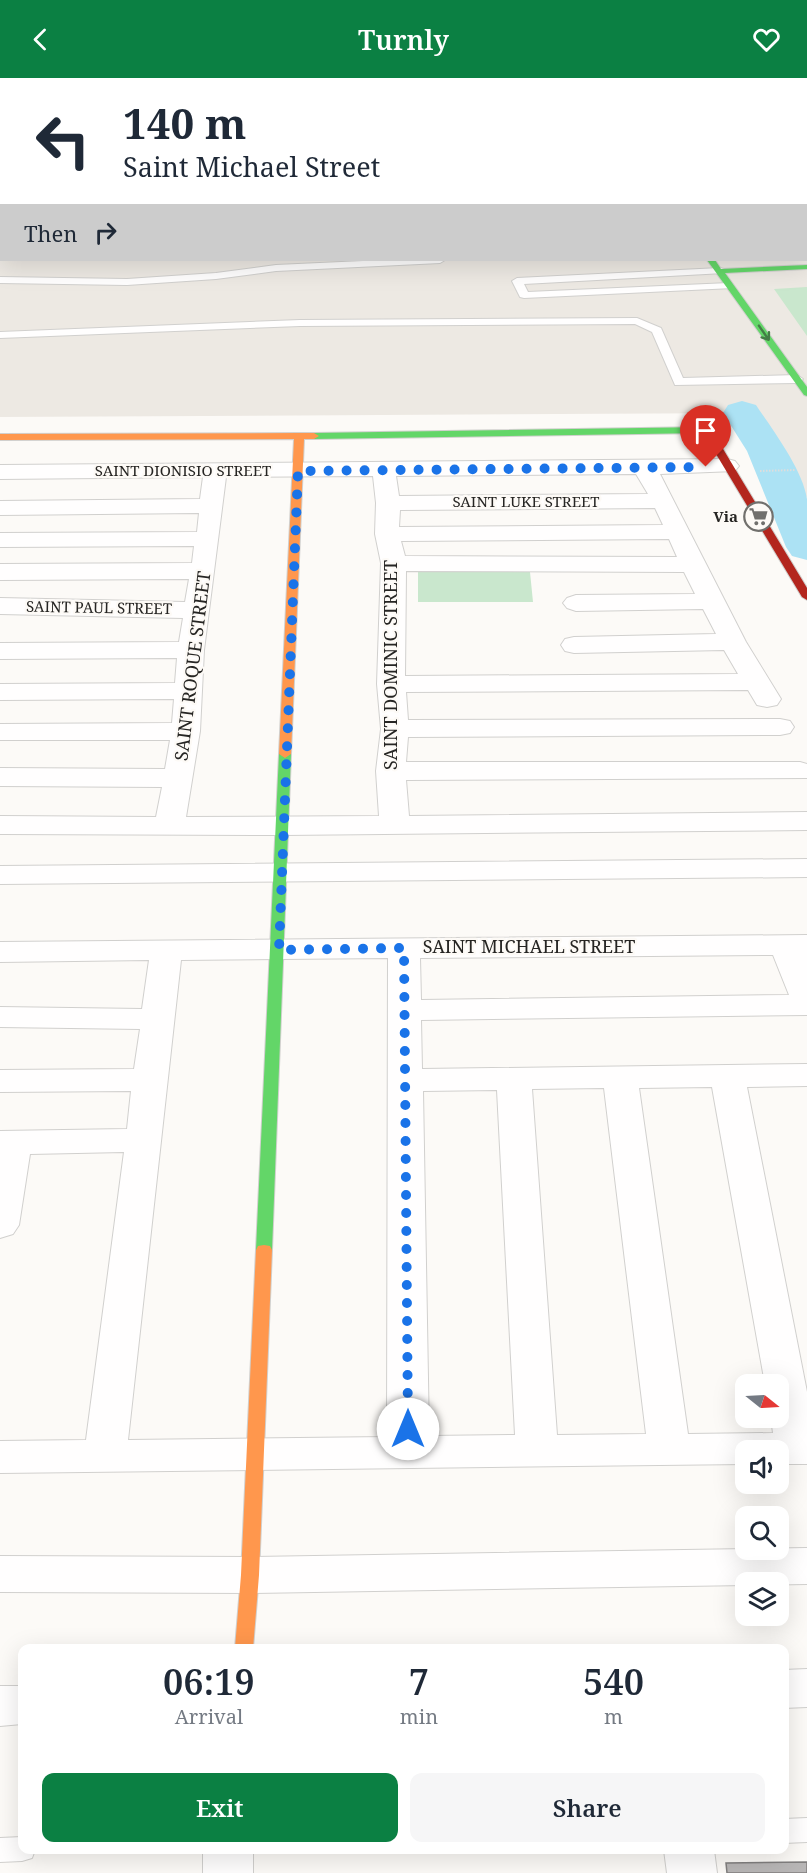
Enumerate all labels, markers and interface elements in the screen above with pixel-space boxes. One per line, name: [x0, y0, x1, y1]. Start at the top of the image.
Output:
text: Turnly: [358, 21, 449, 58]
icon: back: [24, 23, 57, 56]
icon: heart: [750, 23, 783, 56]
text: 140 m: [123, 94, 247, 151]
icon: left: [24, 102, 102, 180]
text: Saint Michael Street: [123, 148, 380, 185]
icon: right: [89, 216, 122, 249]
text: Then: [24, 218, 77, 248]
one-way arrow: [758, 324, 770, 340]
pin: [680, 405, 731, 467]
icon: arrive: [689, 414, 722, 447]
street label: SAINT DIONISIO STREET: [95, 460, 271, 480]
street label: SAINT LUKE STREET: [452, 491, 600, 511]
supermarket icon: Via: [743, 501, 775, 533]
place label: Via: [713, 506, 738, 526]
street label: SAINT DOMINIC STREET: [378, 560, 402, 770]
street label: SAINT ROQUE STREET: [168, 570, 216, 762]
street label: SAINT PAUL STREET: [26, 596, 172, 618]
street label: SAINT MICHAEL STREET: [423, 934, 635, 958]
north arrow: [735, 1374, 789, 1428]
map controls: [735, 1374, 789, 1626]
position arrow: [376, 1397, 440, 1461]
button: sound: [735, 1440, 789, 1494]
button: search: [735, 1506, 789, 1560]
button: layers: [735, 1572, 789, 1626]
text: 06:19: [163, 1657, 255, 1706]
text: 7: [409, 1657, 429, 1706]
text: 540: [583, 1657, 644, 1706]
text: Arrival: [175, 1703, 243, 1730]
text: min: [400, 1703, 438, 1730]
text: m: [604, 1703, 623, 1730]
button: Exit: [42, 1773, 398, 1842]
button: Share: [410, 1773, 765, 1842]

